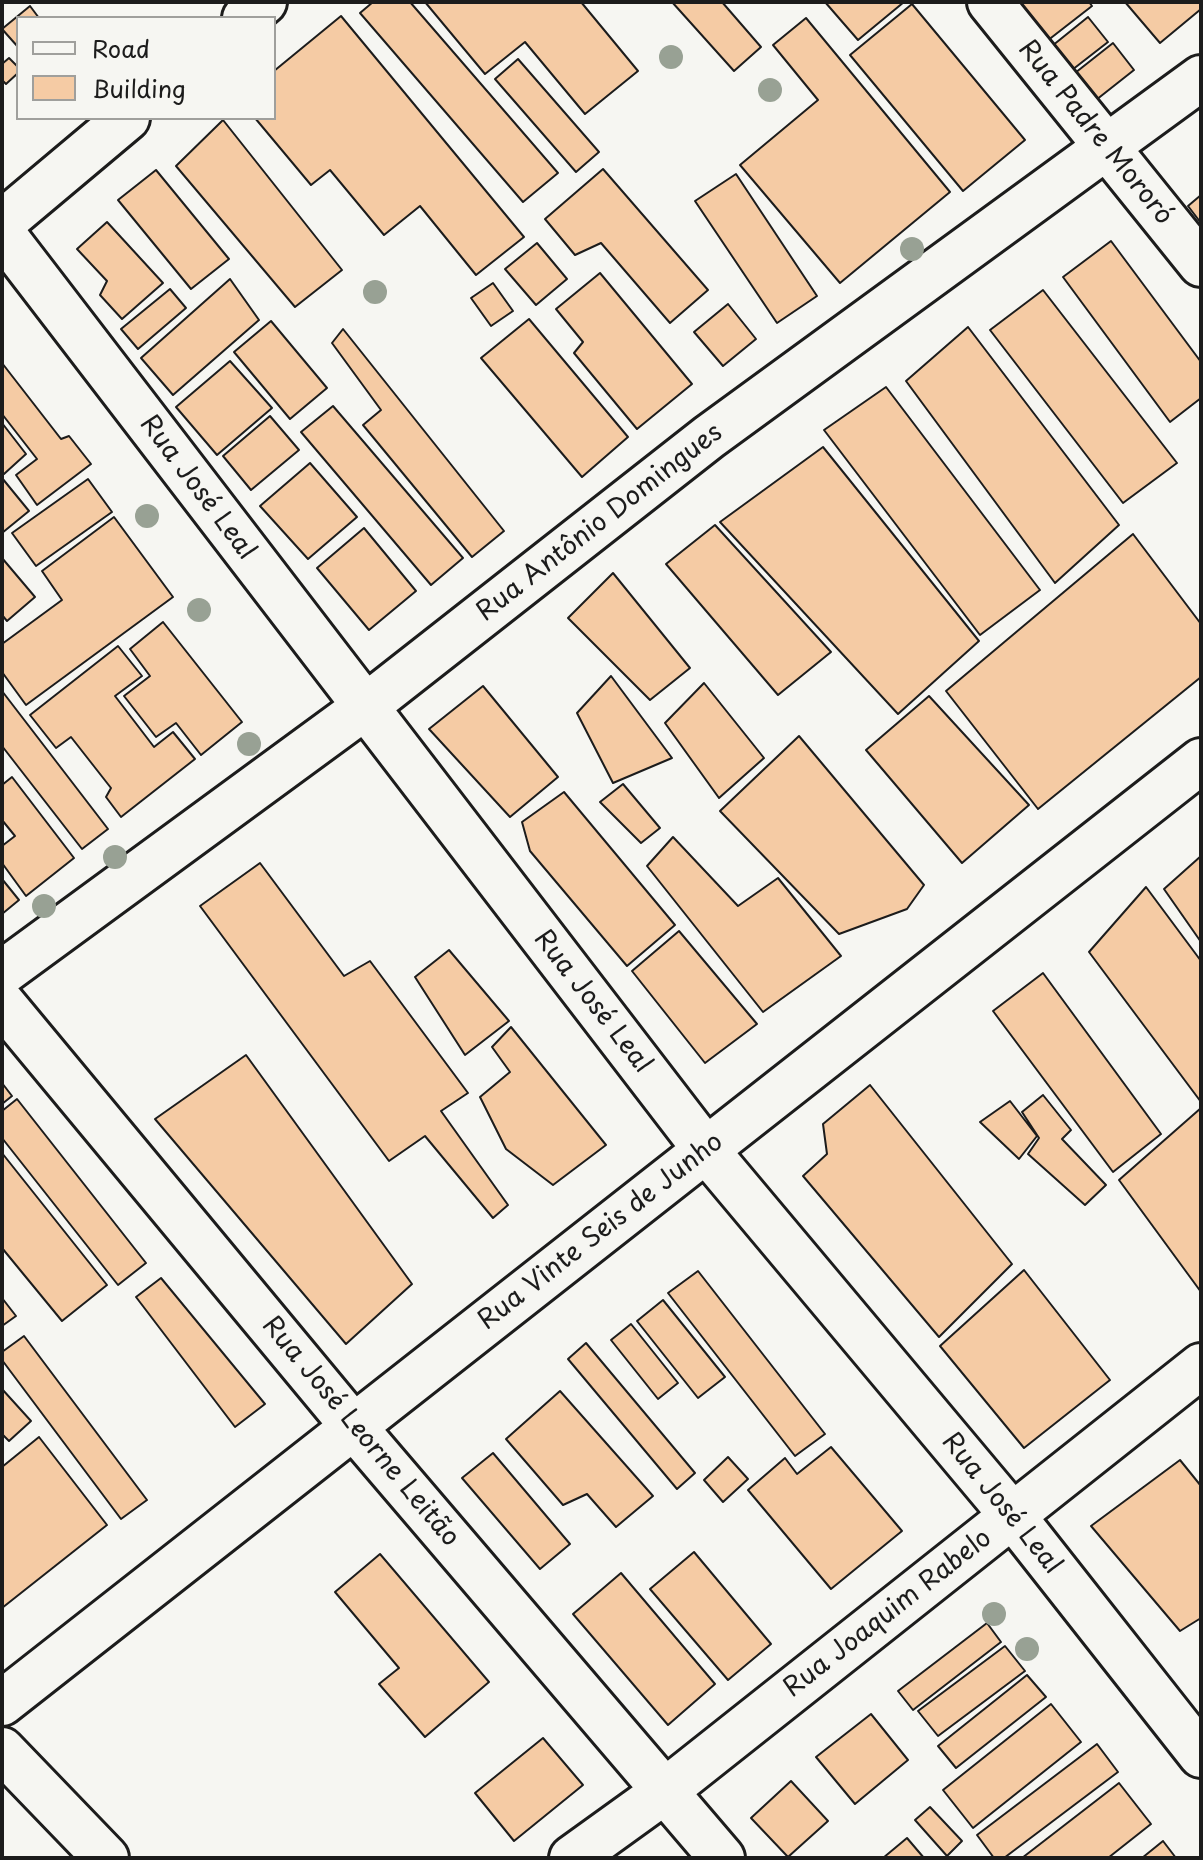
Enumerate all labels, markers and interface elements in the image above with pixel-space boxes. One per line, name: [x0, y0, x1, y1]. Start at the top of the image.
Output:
legend: [16, 16, 276, 120]
text: Road: [92, 30, 150, 66]
street label: Rua Padre Mororó: [1011, 34, 1179, 232]
text: Building: [92, 70, 186, 106]
street label: Rua José Leal: [133, 410, 261, 566]
street label: Rua Antônio Domingues: [471, 417, 729, 629]
street label: Rua José Leal: [527, 924, 657, 1080]
street label: Rua Vinte Seis de Junho: [472, 1127, 730, 1337]
street label: Rua José Leorne Leitão: [255, 1311, 465, 1553]
street label: Rua José Leal: [935, 1427, 1067, 1581]
street label: Rua Joaquim Rabelo: [778, 1523, 998, 1705]

